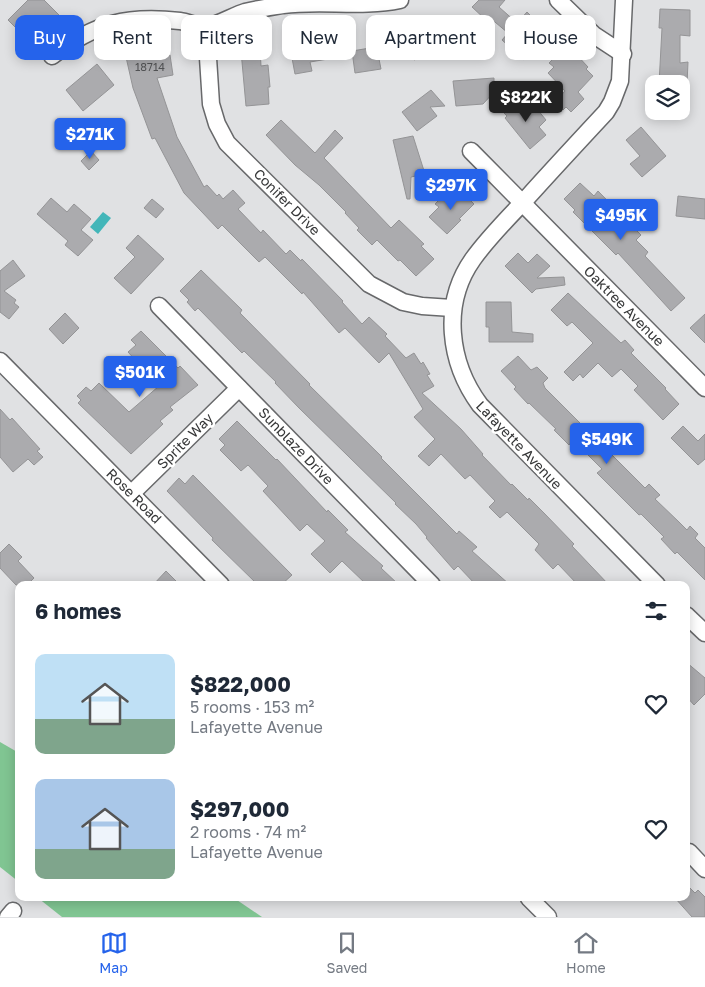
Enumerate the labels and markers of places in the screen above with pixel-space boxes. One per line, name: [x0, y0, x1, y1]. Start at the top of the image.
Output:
pin: $822K: [491, 80, 561, 123]
pin: $271K: [55, 118, 125, 160]
pin: $297K: [416, 168, 486, 211]
pin: $495K: [586, 198, 656, 241]
pin: $501K: [105, 356, 175, 398]
pin: $549K: [572, 422, 642, 465]

